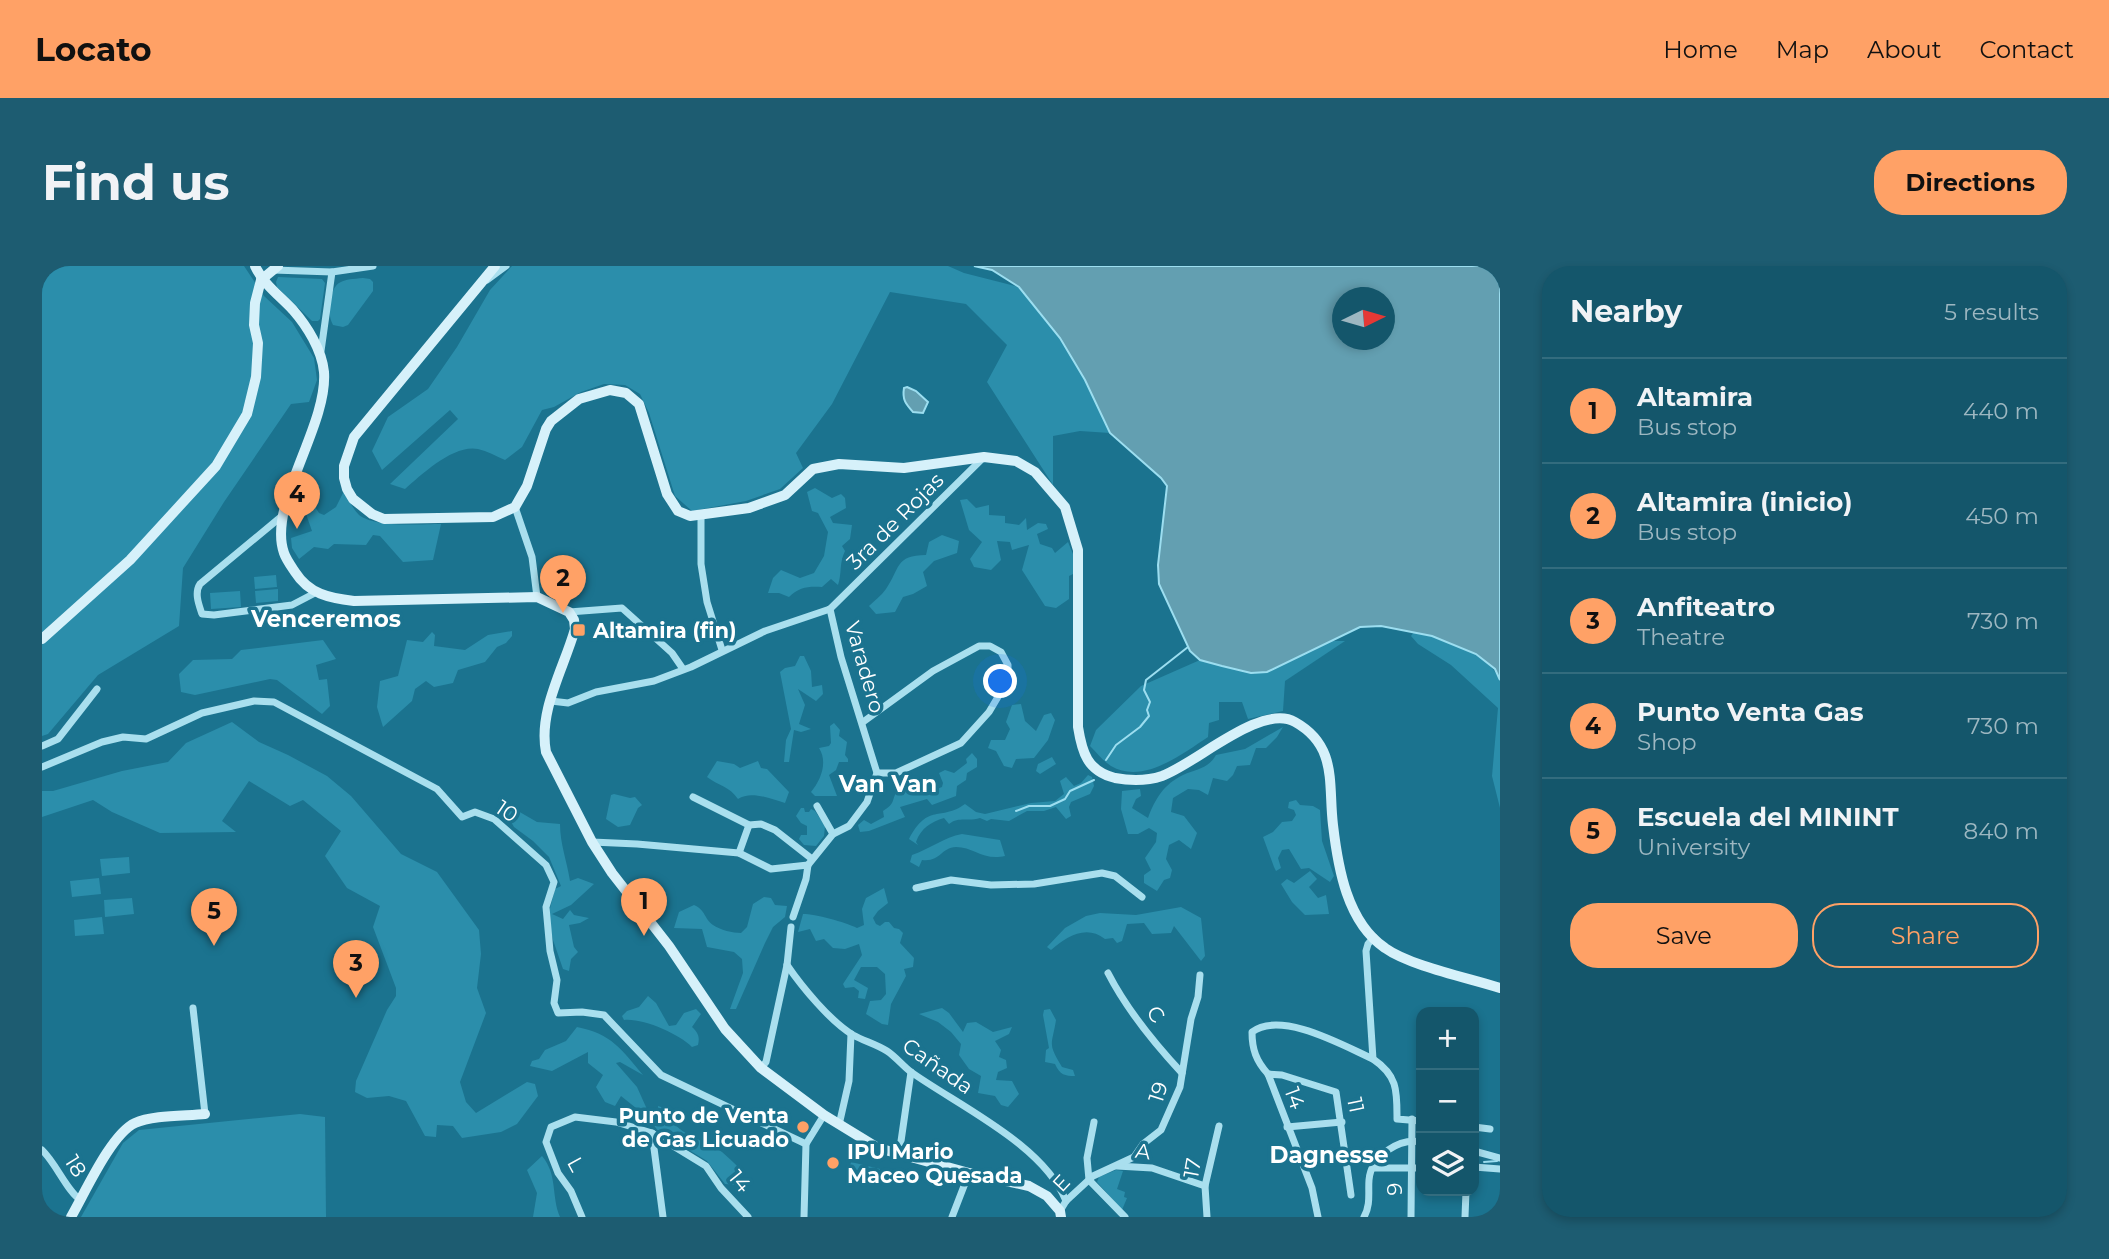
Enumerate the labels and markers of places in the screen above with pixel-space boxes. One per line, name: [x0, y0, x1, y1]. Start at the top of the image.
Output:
pin: 4: [274, 471, 320, 529]
pin: 2: [540, 555, 586, 613]
place label: Altamira (fin): [592, 618, 737, 643]
marker: Altamira (fin): [571, 622, 587, 638]
pin: 1: [621, 878, 667, 936]
pin: 5: [191, 888, 237, 946]
pin: 3: [333, 940, 379, 998]
place label: Punto de Venta de Gas Licuado: [618, 1103, 789, 1152]
marker: Punto de Venta de Gas Licuado: [795, 1119, 811, 1135]
place label: IPU Mario Maceo Quesada: [847, 1139, 1022, 1188]
marker: IPU Mario Maceo Quesada: [825, 1155, 841, 1171]

